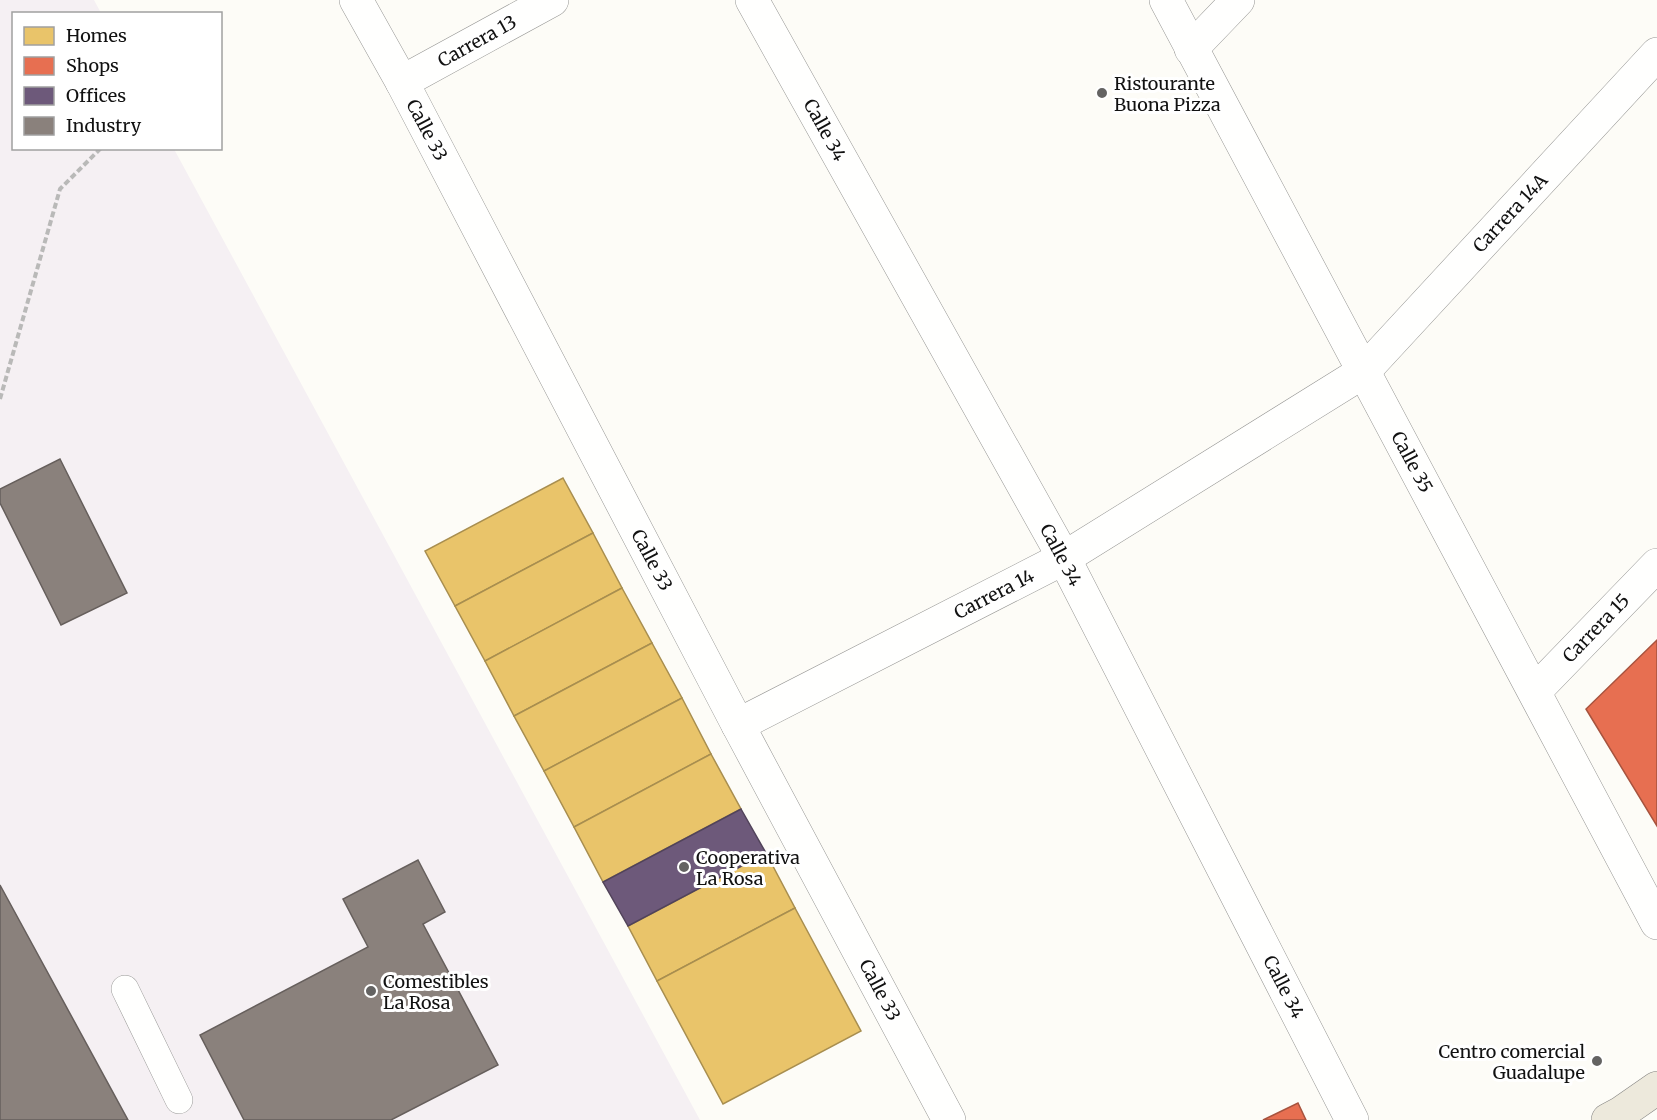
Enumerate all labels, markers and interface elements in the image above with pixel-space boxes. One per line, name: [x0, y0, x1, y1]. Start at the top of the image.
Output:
street label: Carrera 13: [434, 10, 520, 72]
legend: [12, 12, 222, 150]
text: Homes: [66, 24, 127, 47]
text: Shops: [66, 54, 119, 77]
place label: Ristourante Buona Pizza: [1114, 72, 1221, 116]
text: Offices: [66, 84, 126, 107]
marker: Ristourante Buona Pizza: [1095, 86, 1109, 100]
street label: Calle 33: [401, 95, 453, 165]
street label: Calle 34: [799, 95, 851, 165]
text: Industry: [66, 114, 142, 137]
street label: Carrera 14A: [1468, 169, 1552, 257]
street label: Calle 35: [1386, 427, 1438, 497]
street label: Calle 34: [1035, 520, 1087, 590]
street label: Calle 33: [626, 525, 678, 595]
street label: Carrera 14: [950, 564, 1038, 624]
street label: Carrera 15: [1558, 589, 1634, 667]
place label: Cooperativa La Rosa: [696, 846, 800, 890]
marker: Cooperativa La Rosa: [677, 860, 691, 874]
street label: Calle 34: [1258, 952, 1310, 1022]
street label: Calle 33: [854, 955, 906, 1025]
place label: Comestibles La Rosa: [383, 970, 489, 1014]
marker: Comestibles La Rosa: [364, 984, 378, 998]
place label: Centro comercial Guadalupe: [1438, 1040, 1585, 1084]
marker: Centro comercial Guadalupe: [1590, 1054, 1604, 1068]

